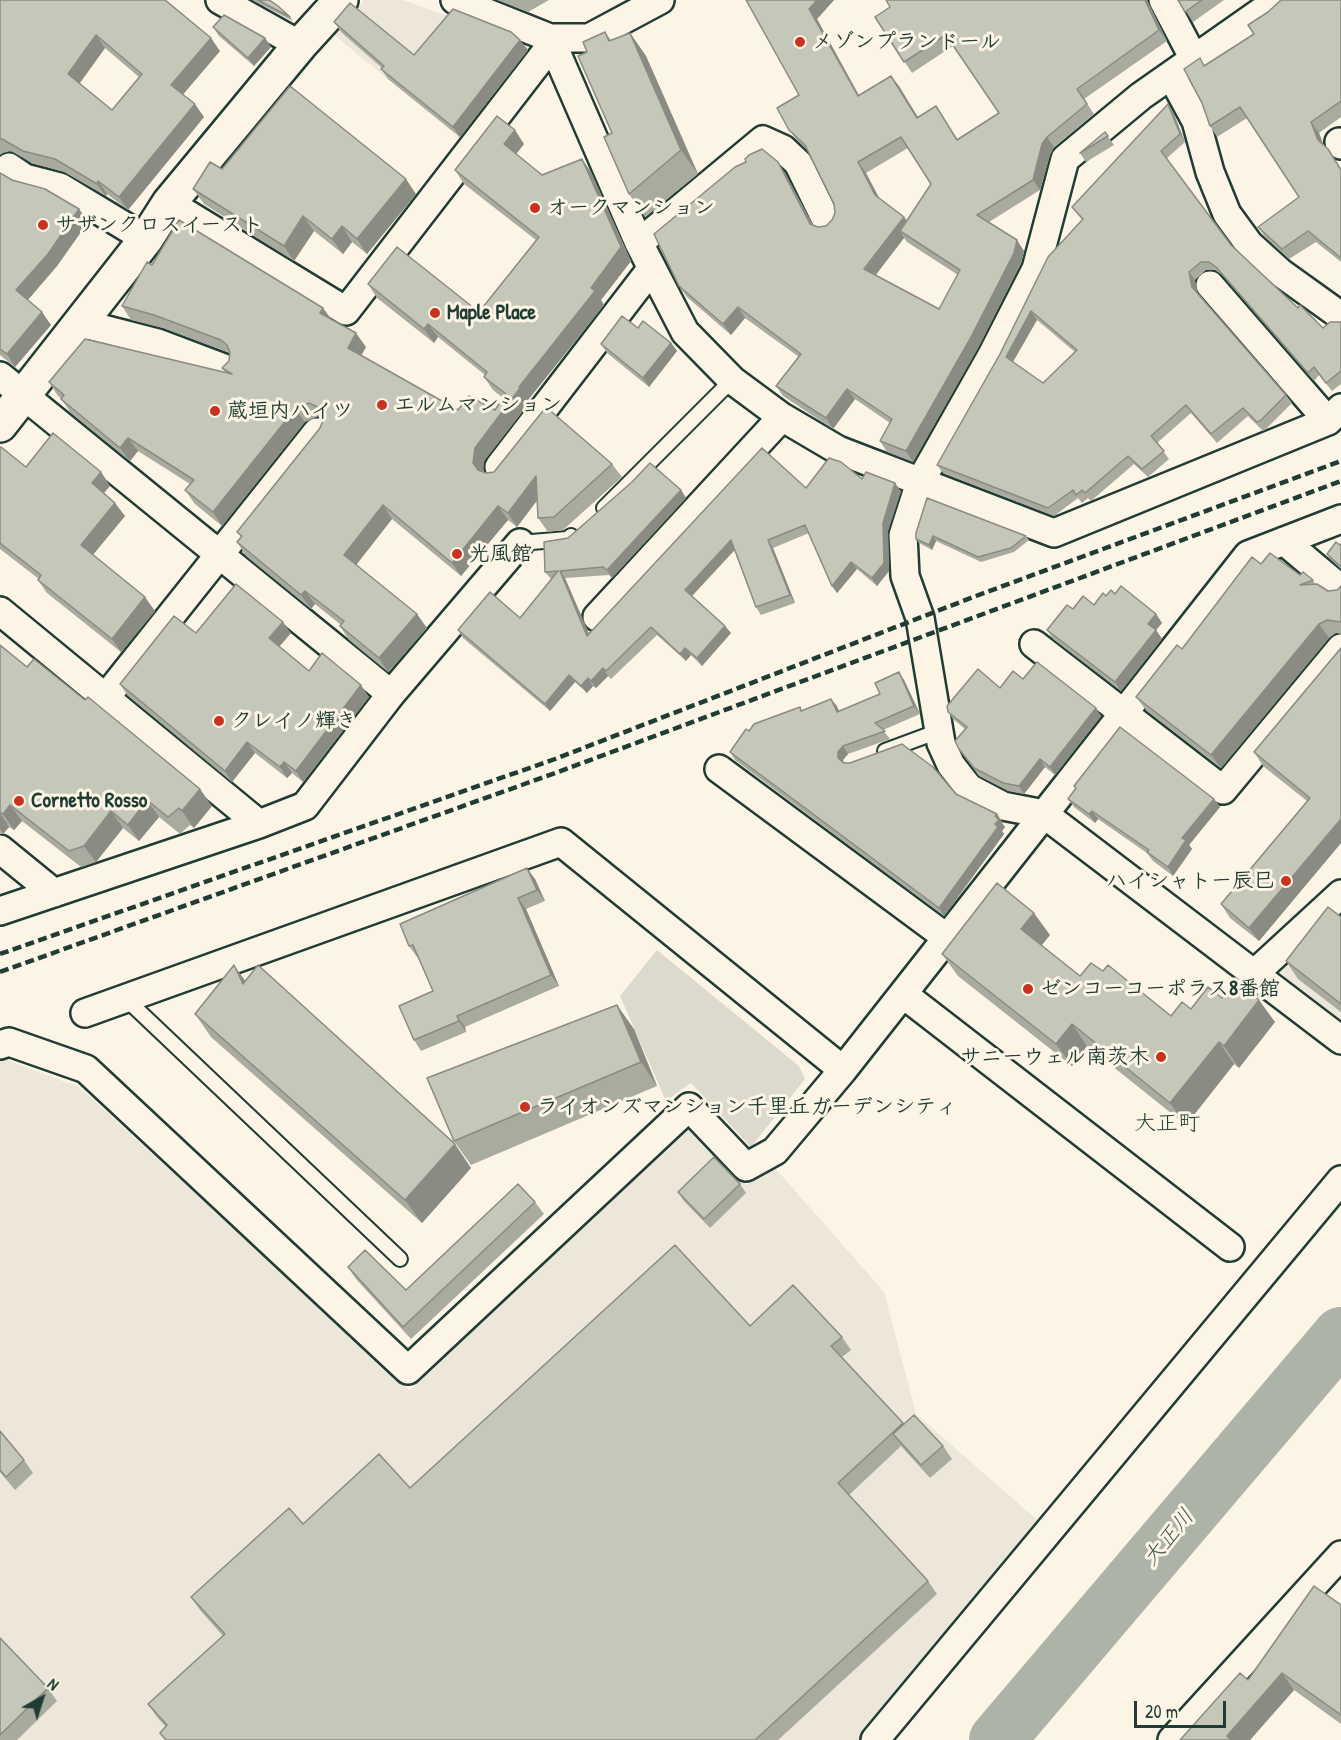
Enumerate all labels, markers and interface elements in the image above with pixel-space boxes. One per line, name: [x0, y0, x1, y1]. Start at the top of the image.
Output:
place label: メゾンプランドール: [812, 29, 1001, 55]
marker: メゾンプランドール: [793, 35, 807, 49]
place label: オークマンション: [547, 195, 715, 221]
marker: オークマンション: [528, 201, 542, 215]
place label: サザンクロスイースト: [55, 212, 263, 238]
marker: サザンクロスイースト: [36, 218, 50, 232]
place label: Maple Place: [447, 300, 536, 326]
marker: Maple Place: [428, 306, 442, 320]
place label: エルムマンション: [394, 392, 562, 418]
place label: 蔵垣内ハイツ: [227, 398, 353, 424]
marker: エルムマンション: [375, 398, 389, 412]
marker: 蔵垣内ハイツ: [208, 404, 222, 418]
place label: 光風館: [469, 541, 532, 567]
marker: 光風館: [450, 547, 464, 561]
place label: クレイノ輝き: [231, 708, 357, 734]
marker: クレイノ輝き: [212, 714, 226, 728]
place label: Cornetto Rosso: [31, 788, 147, 814]
marker: Cornetto Rosso: [12, 794, 26, 808]
place label: ハイシャトー辰巳: [1106, 868, 1274, 894]
marker: ハイシャトー辰巳: [1279, 874, 1293, 888]
place label: ゼンコーコーポラス8番館: [1040, 976, 1280, 1002]
marker: ゼンコーコーポラス8番館: [1021, 982, 1035, 996]
place label: サニーウェル南茨木: [960, 1044, 1149, 1070]
marker: サニーウェル南茨木: [1154, 1050, 1168, 1064]
place label: ライオンズマンション千里丘ガーデンシティ: [537, 1094, 957, 1120]
marker: ライオンズマンション千里丘ガーデンシティ: [518, 1100, 532, 1114]
district label: 大正町: [1134, 1111, 1200, 1137]
water label: 大正川: [1138, 1504, 1200, 1572]
north arrow: [12, 1668, 72, 1728]
text: N: [43, 1673, 64, 1695]
scale bar: [1137, 1689, 1228, 1727]
text: 20 m: [1145, 1699, 1178, 1724]

